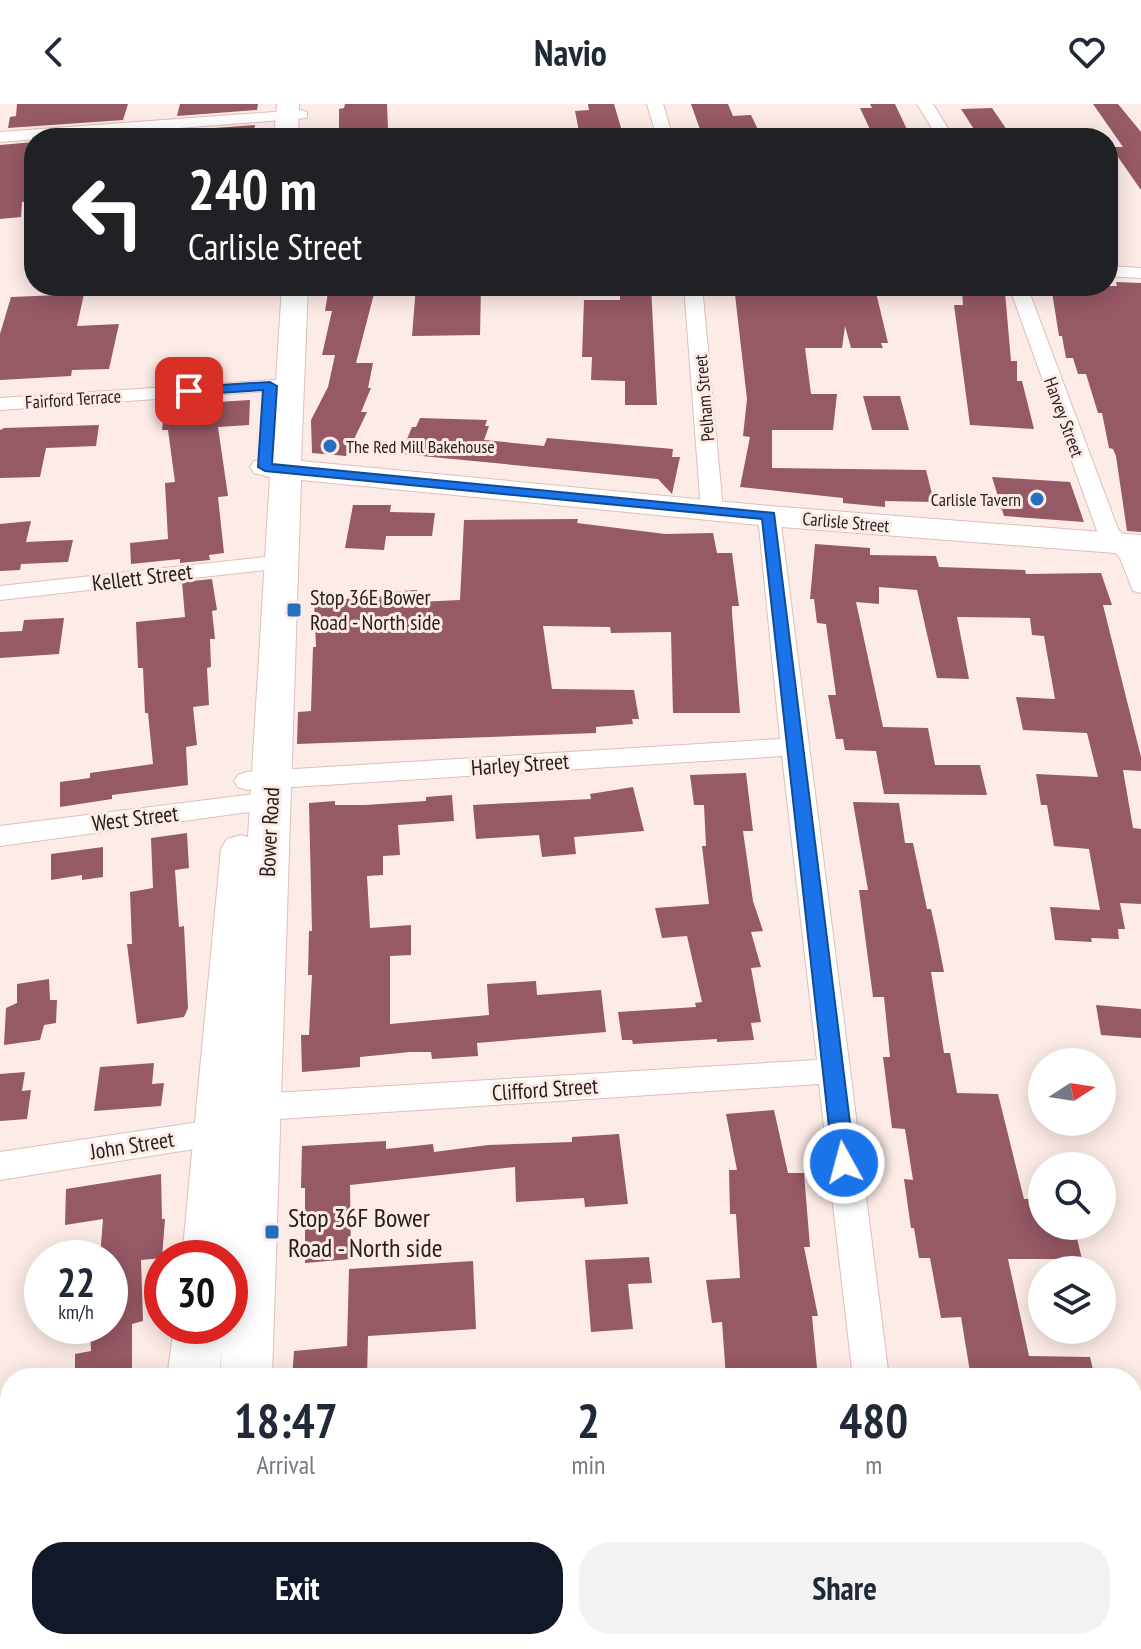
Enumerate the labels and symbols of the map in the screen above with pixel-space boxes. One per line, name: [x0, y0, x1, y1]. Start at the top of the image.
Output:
street label: Pelham Street: [689, 354, 719, 442]
pin: [155, 357, 223, 425]
street label: Harvey Street: [1039, 374, 1089, 460]
street label: Fairford Terrace: [24, 384, 122, 414]
place label: The Red Mill Bakehouse: [346, 435, 495, 458]
marker: The Red Mill Bakehouse: [321, 437, 339, 455]
place label: Carlisle Tavern: [931, 488, 1021, 511]
marker: Carlisle Tavern: [1028, 490, 1046, 508]
street label: Carlisle Street: [802, 507, 890, 537]
street label: Kellett Street: [90, 557, 194, 597]
place label: Stop 36E Bower Road - North side: [310, 583, 441, 636]
marker: Stop 36E Bower Road - North side: [285, 601, 303, 619]
street label: Harley Street: [470, 747, 570, 781]
street label: Bower Road: [253, 786, 285, 878]
street label: West Street: [90, 799, 180, 837]
north arrow: [1028, 1048, 1116, 1136]
street label: Clifford Street: [491, 1071, 599, 1107]
position arrow: [802, 1121, 886, 1205]
street label: John Street: [87, 1125, 176, 1166]
place label: Stop 36F Bower Road - North side: [288, 1201, 442, 1264]
marker: Stop 36F Bower Road - North side: [263, 1223, 281, 1241]
speed limit sign: 30: [144, 1240, 248, 1344]

